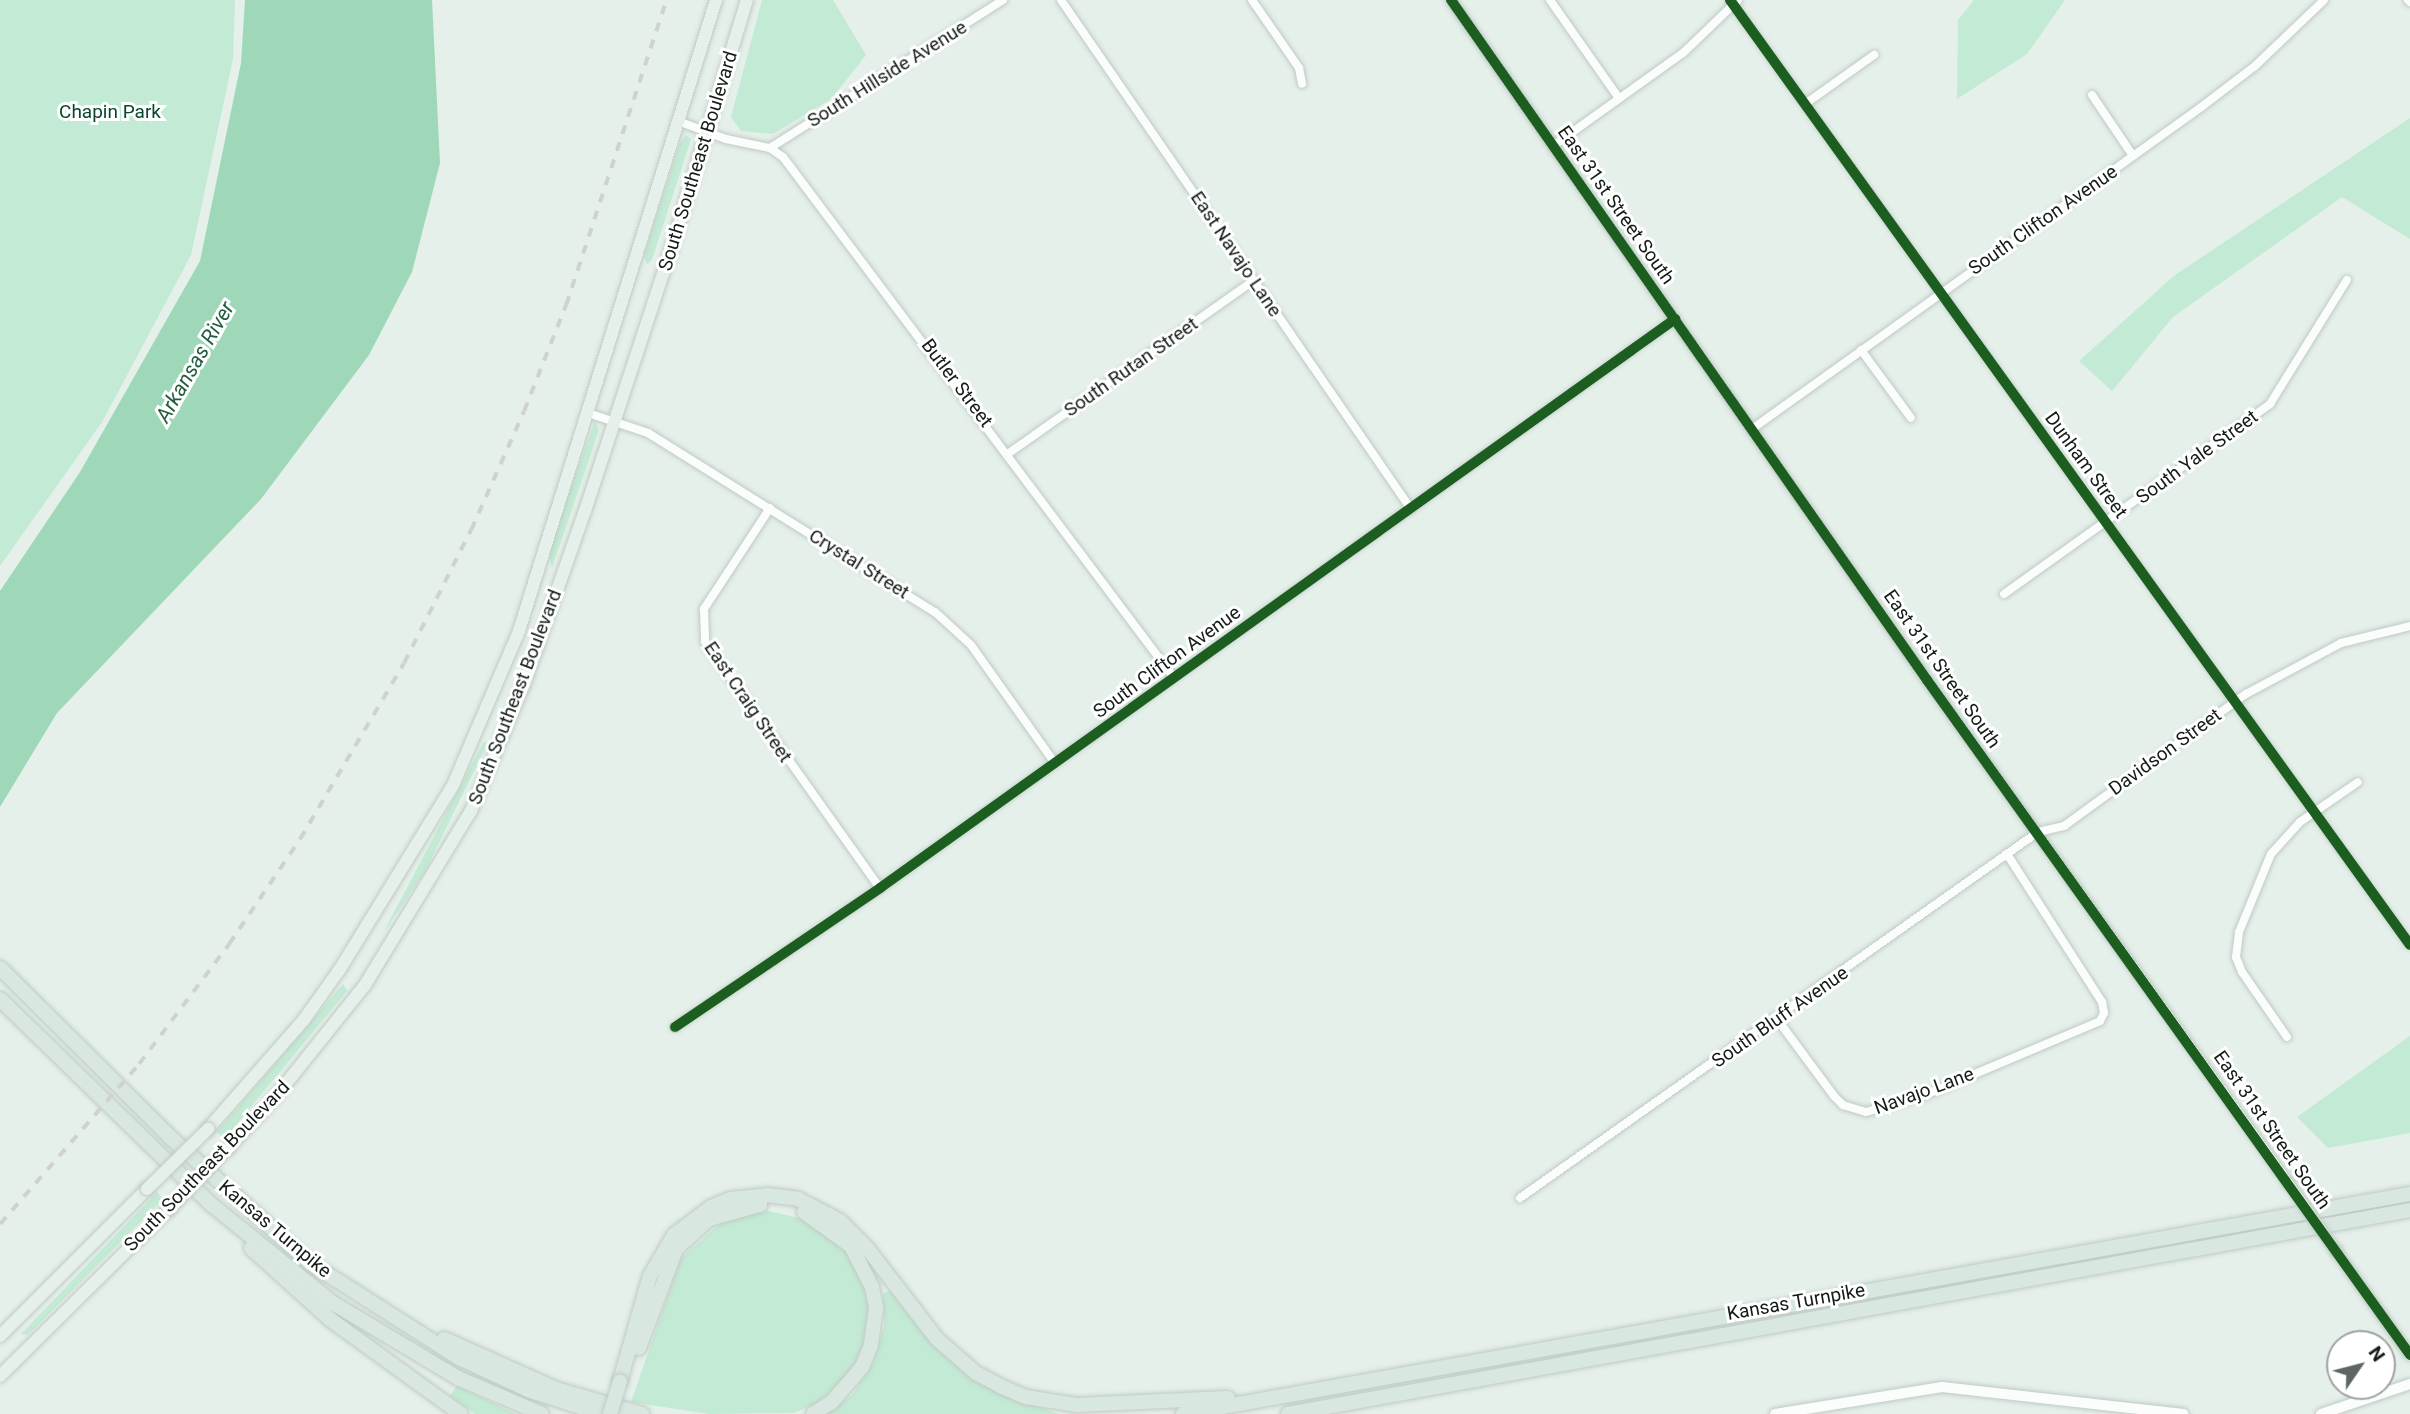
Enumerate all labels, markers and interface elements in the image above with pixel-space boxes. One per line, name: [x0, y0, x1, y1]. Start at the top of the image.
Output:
street label: South Hillside Avenue: [803, 16, 971, 132]
street label: South Southeast Boulevard: [654, 48, 742, 274]
park label: Chapin Park: [59, 101, 161, 123]
street label: East 31st Street South: [1553, 121, 1679, 289]
street label: South Clifton Avenue: [1964, 160, 2122, 280]
street label: East Navajo Lane: [1186, 187, 1286, 321]
water label: Arkansas River: [150, 297, 240, 427]
street label: South Rutan Street: [1060, 312, 1202, 422]
street label: Butler Street: [916, 334, 998, 432]
street label: South Yale Street: [2132, 405, 2262, 509]
street label: Dunham Street: [2040, 407, 2132, 523]
street label: Crystal Street: [805, 524, 913, 604]
street label: East 31st Street South: [1879, 585, 2005, 753]
street label: South Southeast Boulevard: [463, 586, 567, 808]
street label: South Clifton Avenue: [1089, 601, 1245, 723]
street label: East Craig Street: [699, 637, 797, 767]
street label: Davidson Street: [2104, 704, 2226, 800]
street label: South Bluff Avenue: [1708, 961, 1852, 1073]
street label: East 31st Street South: [2209, 1046, 2335, 1214]
street label: Navajo Lane: [1871, 1062, 1977, 1120]
street label: South Southeast Boulevard: [119, 1076, 295, 1256]
street label: Kansas Turnpike: [214, 1175, 336, 1283]
street label: Kansas Turnpike: [1725, 1279, 1867, 1325]
north arrow: [2326, 1330, 2396, 1400]
text: N: [2364, 1342, 2390, 1366]

